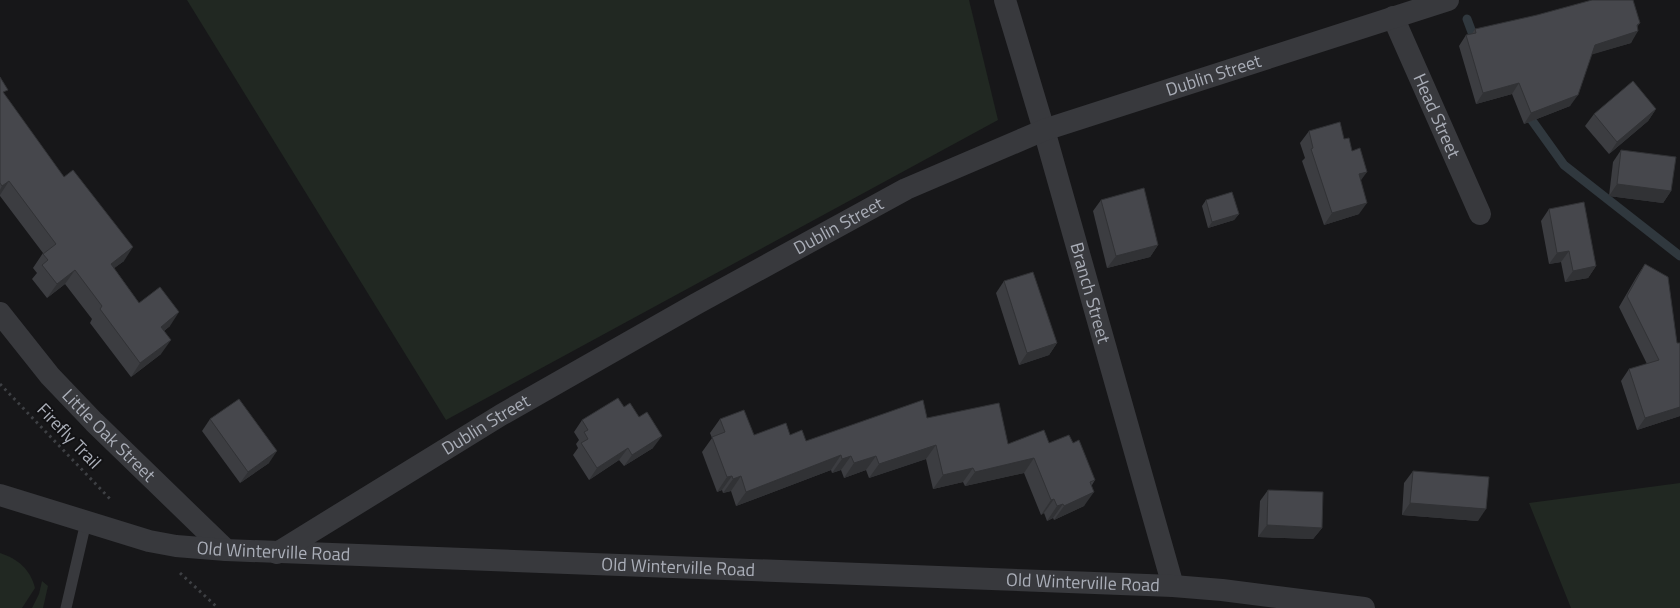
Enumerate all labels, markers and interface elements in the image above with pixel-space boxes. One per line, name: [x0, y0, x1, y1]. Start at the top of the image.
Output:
street label: Dublin Street: [1162, 47, 1265, 103]
street label: Head Street: [1407, 69, 1468, 163]
street label: Dublin Street: [788, 190, 889, 261]
street label: Branch Street: [1063, 239, 1118, 347]
street label: Little Oak Street: [56, 382, 162, 488]
street label: Dublin Street: [436, 387, 535, 461]
street label: Firefly Trail: [31, 397, 108, 475]
street label: Old Winterville Road: [196, 534, 351, 568]
street label: Old Winterville Road: [601, 550, 755, 583]
street label: Old Winterville Road: [1005, 566, 1160, 598]

